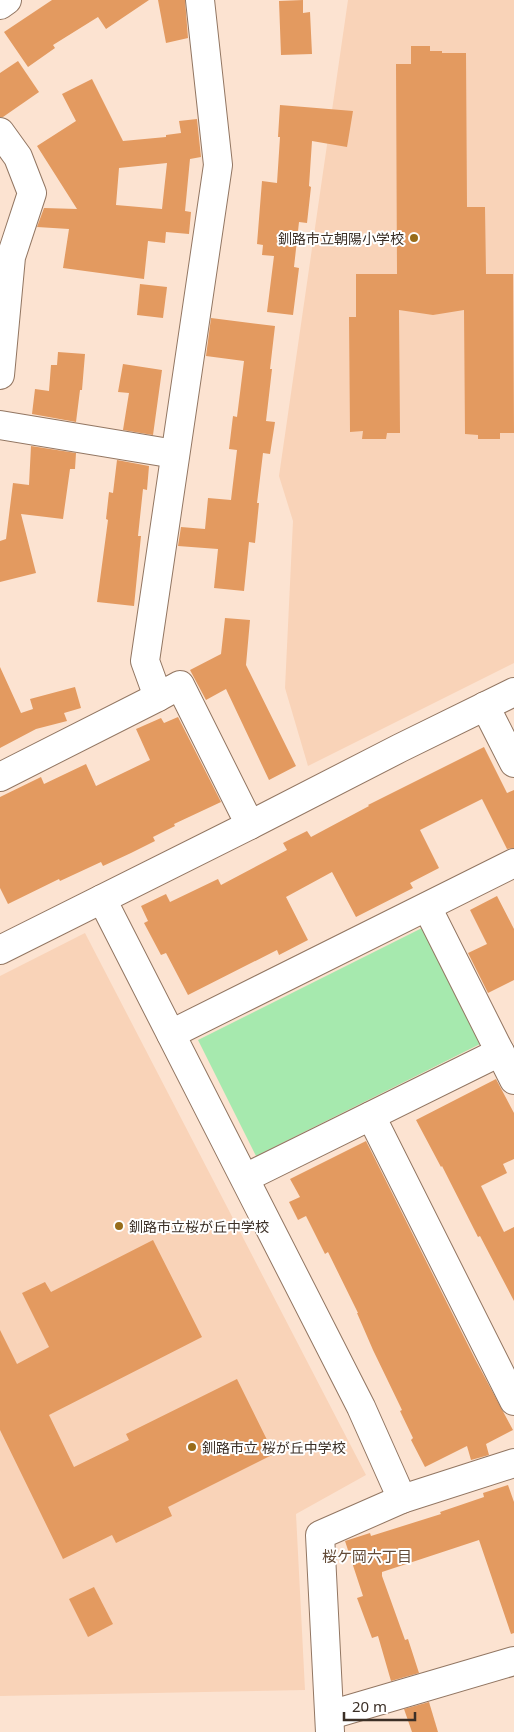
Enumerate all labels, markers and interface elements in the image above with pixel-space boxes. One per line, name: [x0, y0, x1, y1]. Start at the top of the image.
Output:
place label: 釧路市立朝陽小学校: [278, 229, 404, 248]
marker: 釧路市立朝陽小学校: [408, 232, 420, 244]
place label: 釧路市立桜が丘中学校: [129, 1217, 269, 1236]
marker: 釧路市立桜が丘中学校: [113, 1220, 125, 1232]
place label: 釧路市立 桜が丘中学校: [202, 1438, 346, 1457]
marker: 釧路市立 桜が丘中学校: [186, 1441, 198, 1453]
district label: 桜ケ岡六丁目: [322, 1546, 412, 1566]
scale bar: [344, 1690, 415, 1722]
text: 20 m: [352, 1696, 387, 1716]

